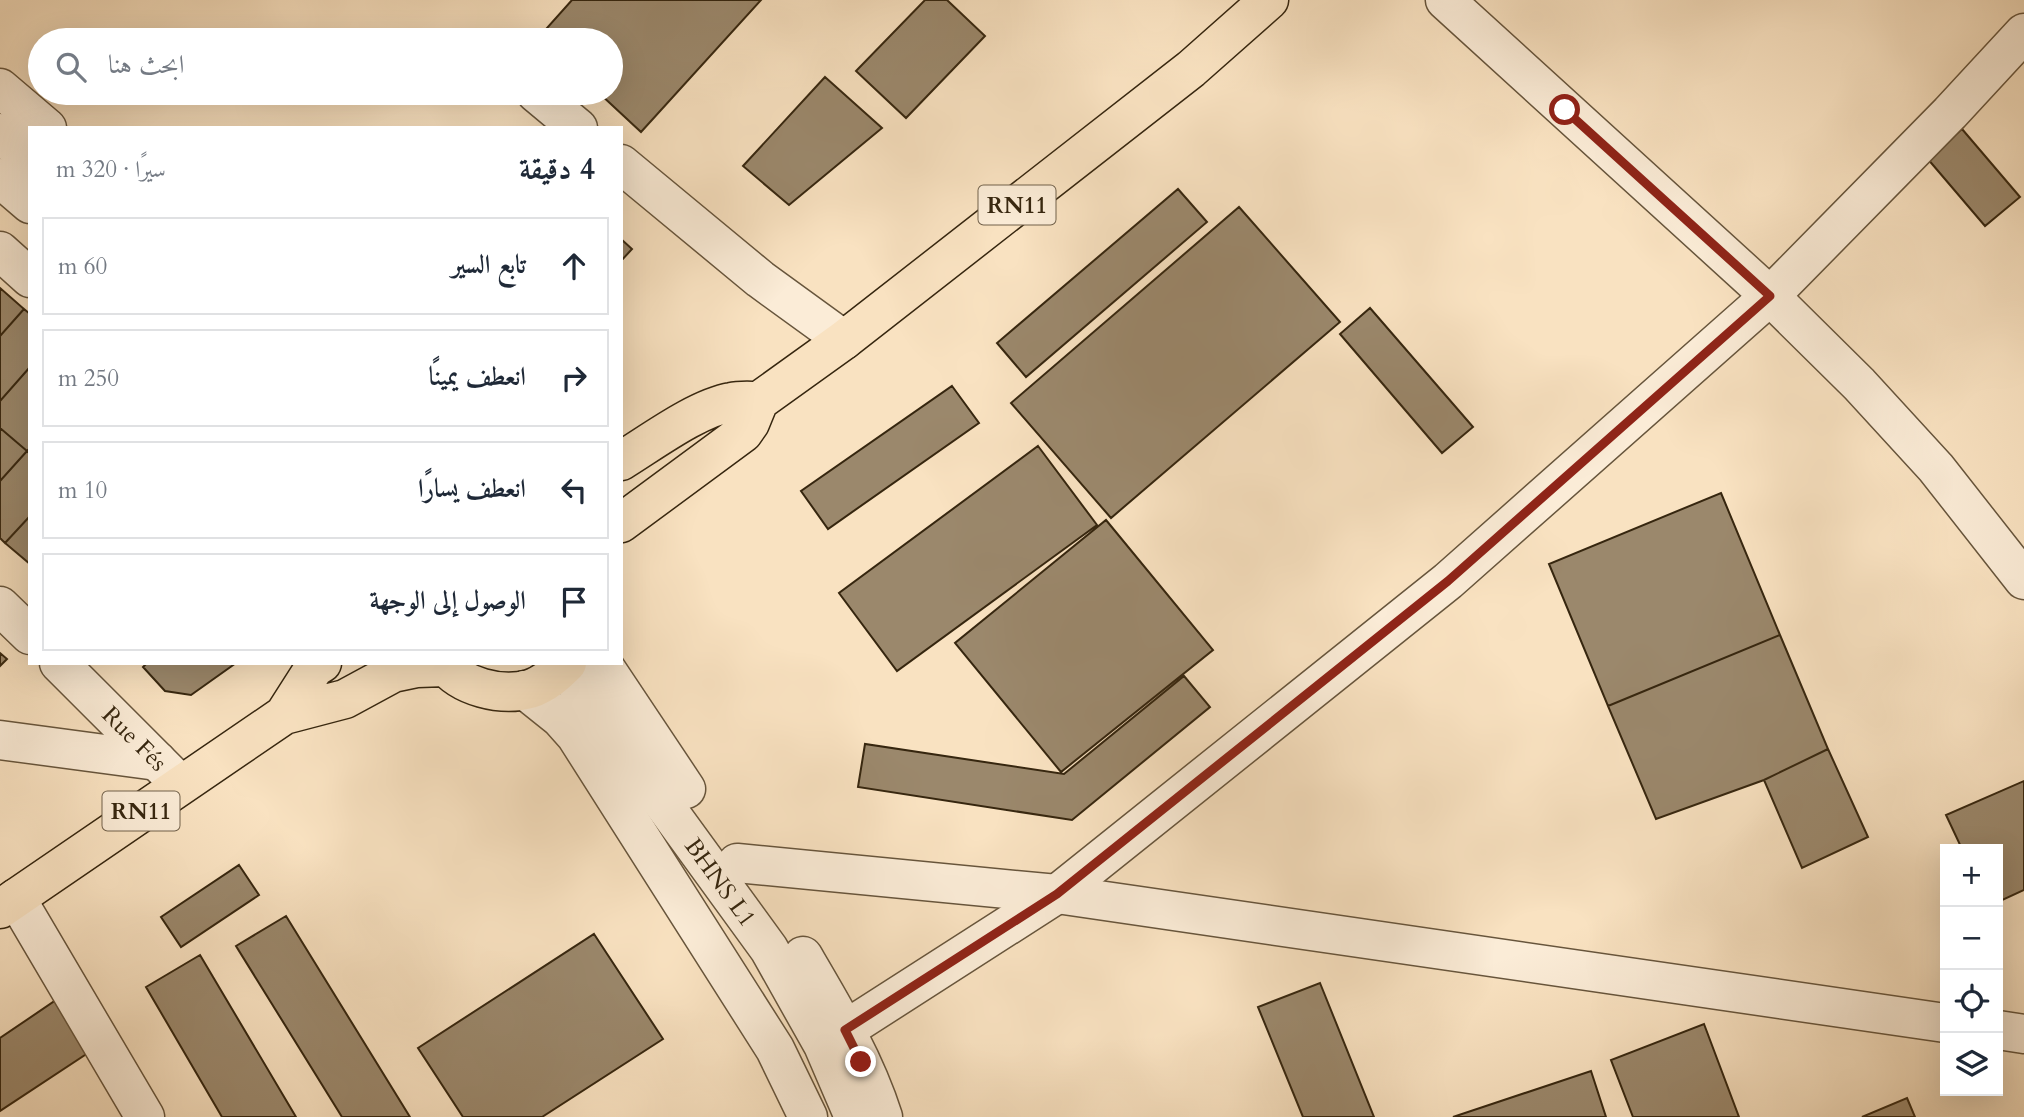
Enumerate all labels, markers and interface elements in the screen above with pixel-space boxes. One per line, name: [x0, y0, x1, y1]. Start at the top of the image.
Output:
search box: [28, 28, 623, 105]
text: ابحث هنا: [108, 47, 184, 82]
icon: search: [52, 48, 90, 86]
route start: [1549, 94, 1580, 125]
text: 4 دقيقة: [519, 149, 595, 190]
text: سيرًا · 320 m: [56, 154, 166, 185]
road number: RN11: [978, 186, 1056, 224]
text: تابع السير: [451, 247, 526, 282]
icon: ahead: [555, 247, 593, 285]
text: 60 m: [58, 251, 107, 282]
text: انعطف يمينًا: [428, 359, 526, 394]
icon: right: [555, 359, 593, 397]
text: 250 m: [58, 363, 119, 394]
text: انعطف يسارًا: [418, 471, 526, 506]
icon: left: [555, 471, 593, 509]
text: 10 m: [58, 475, 107, 506]
text: الوصول إلى الوجهة: [370, 583, 526, 618]
icon: arrive: [555, 583, 593, 621]
street label: Rue Fés: [94, 699, 174, 779]
road number: RN11: [102, 792, 180, 831]
street label: BHNS L1: [677, 831, 763, 933]
map controls: [1940, 844, 2003, 1096]
button: +: [1940, 844, 2003, 907]
button: −: [1940, 907, 2003, 970]
button: locate: [1940, 970, 2003, 1033]
button: layers: [1940, 1033, 2003, 1096]
route end: [845, 1046, 876, 1077]

